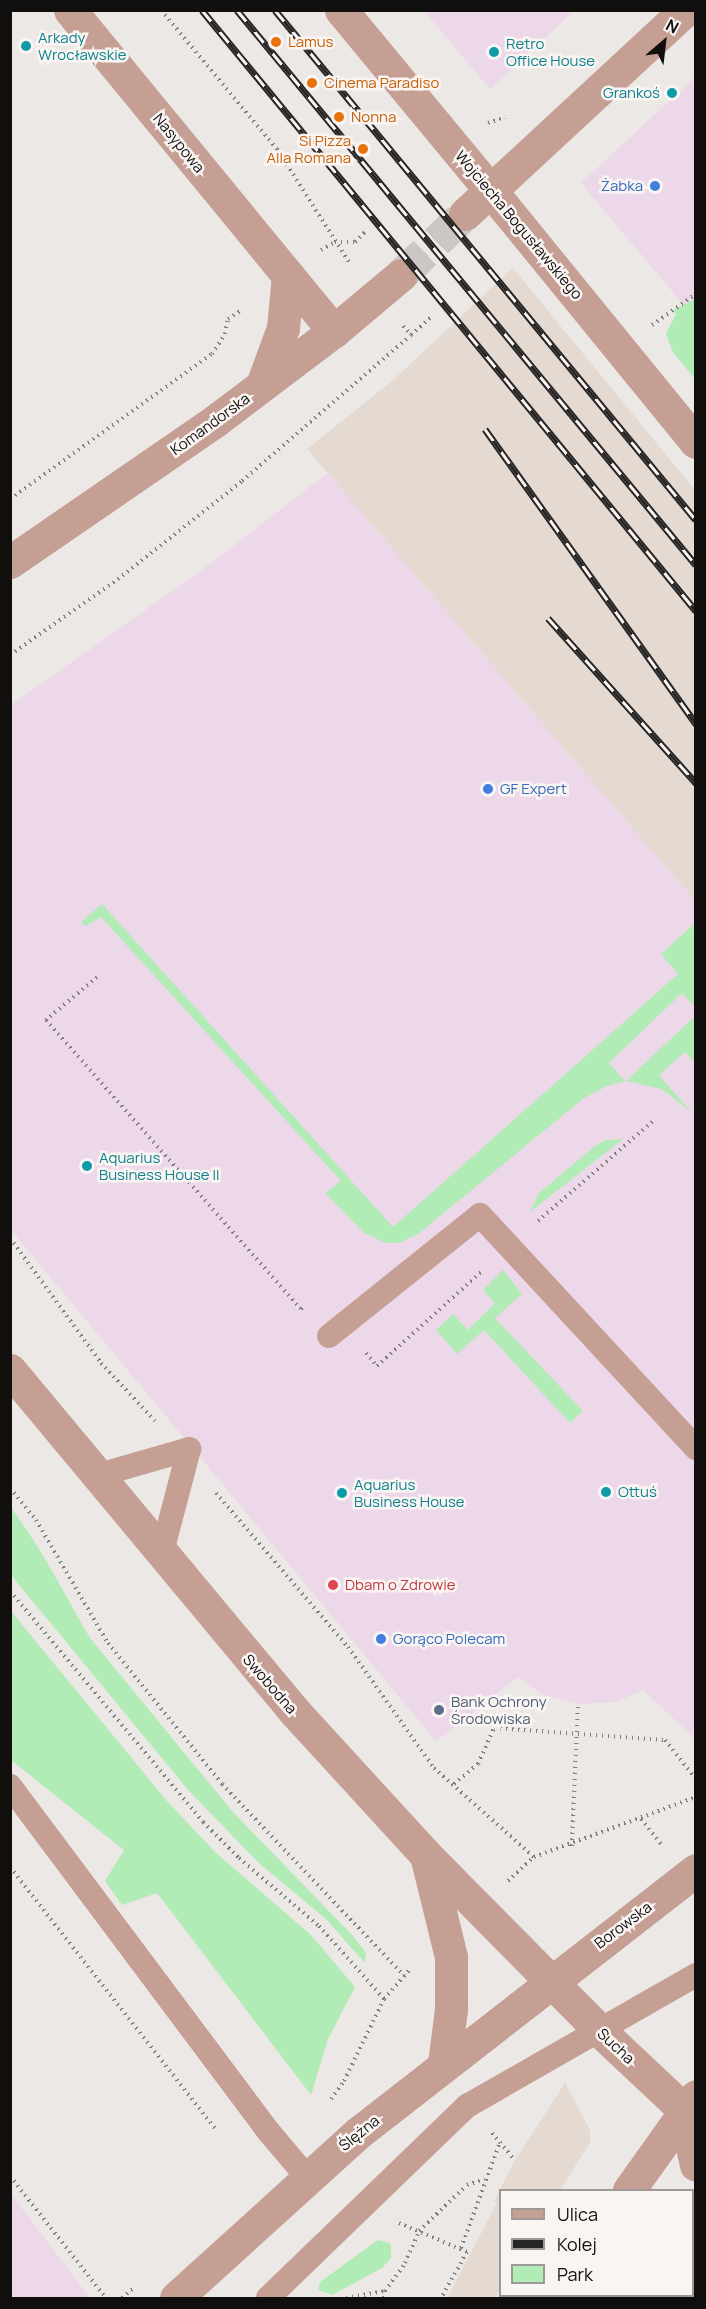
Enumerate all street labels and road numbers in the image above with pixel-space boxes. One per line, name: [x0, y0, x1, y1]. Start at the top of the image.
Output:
street label: Nasypowa: [150, 110, 208, 176]
street label: Wojciecha Bogusławskiego: [452, 147, 586, 303]
street label: Komandorska: [167, 389, 253, 459]
street label: Swobodna: [239, 1650, 301, 1718]
street label: Borowska: [591, 1898, 655, 1952]
street label: Sucha: [594, 2025, 638, 2067]
street label: Ślężna: [335, 2111, 383, 2155]

